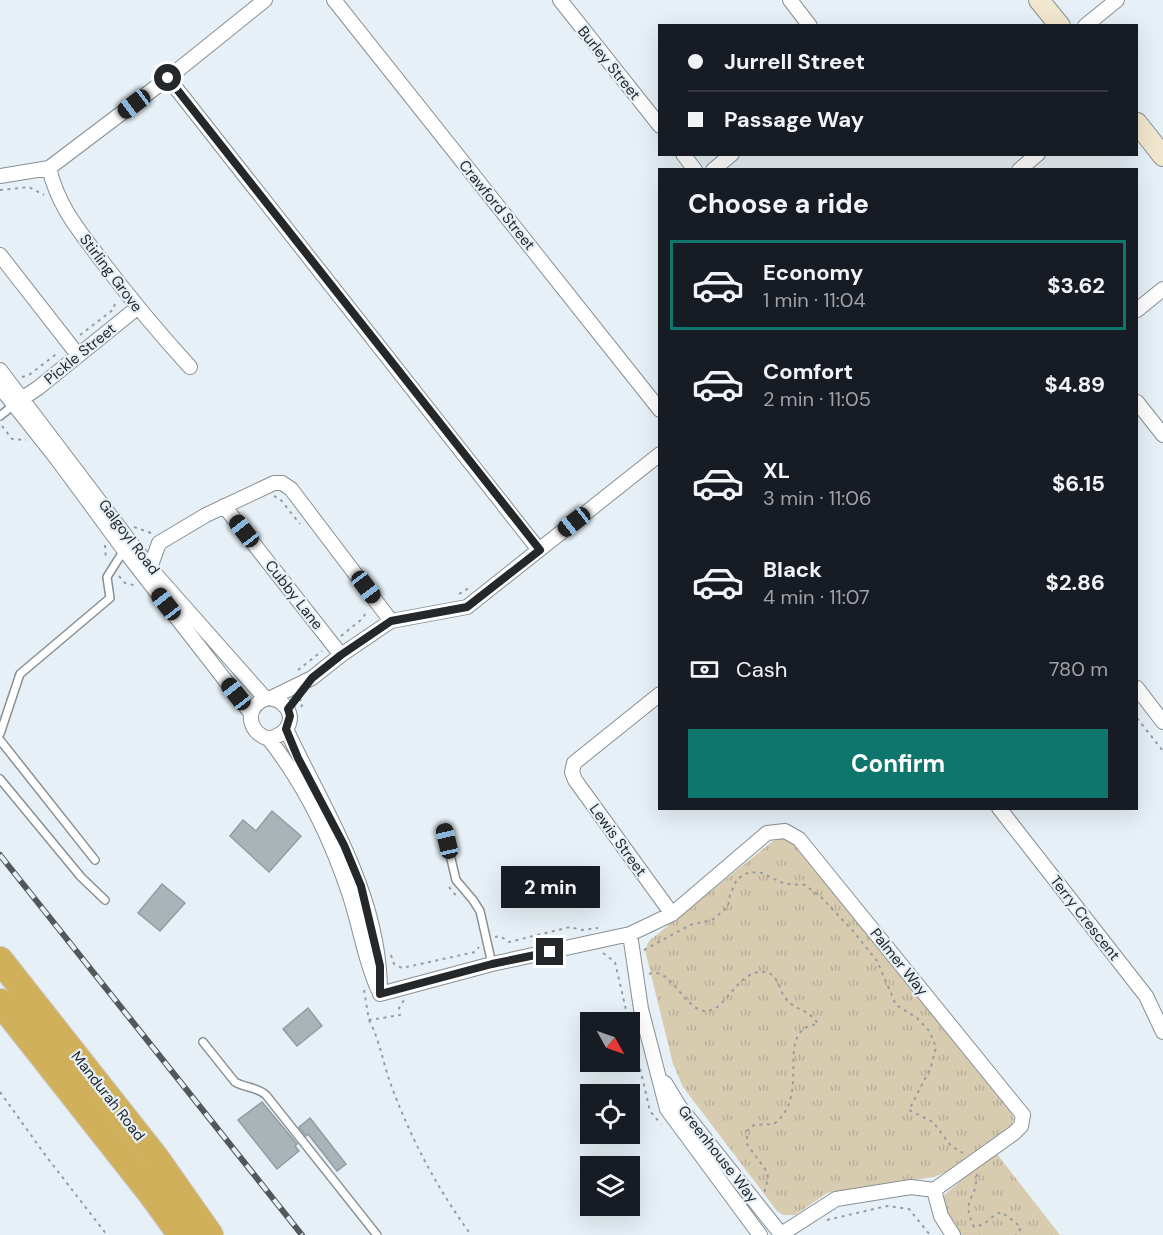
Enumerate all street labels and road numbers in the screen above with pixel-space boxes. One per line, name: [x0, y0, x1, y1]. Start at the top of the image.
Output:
street label: Burley Street: [573, 22, 645, 104]
street label: Crawford Street: [454, 156, 540, 254]
street label: Stirling Grove: [75, 230, 147, 316]
street label: Pickle Street: [40, 319, 120, 389]
street label: Galgoyl Road: [94, 495, 164, 579]
street label: Cubby Lane: [261, 556, 327, 634]
street label: Lewis Street: [585, 800, 651, 880]
street label: Terry Crescent: [1046, 871, 1125, 965]
street label: Palmer Way: [866, 924, 933, 1000]
street label: Mandurah Road: [67, 1047, 149, 1145]
street label: Greenhouse Way: [674, 1101, 763, 1207]

